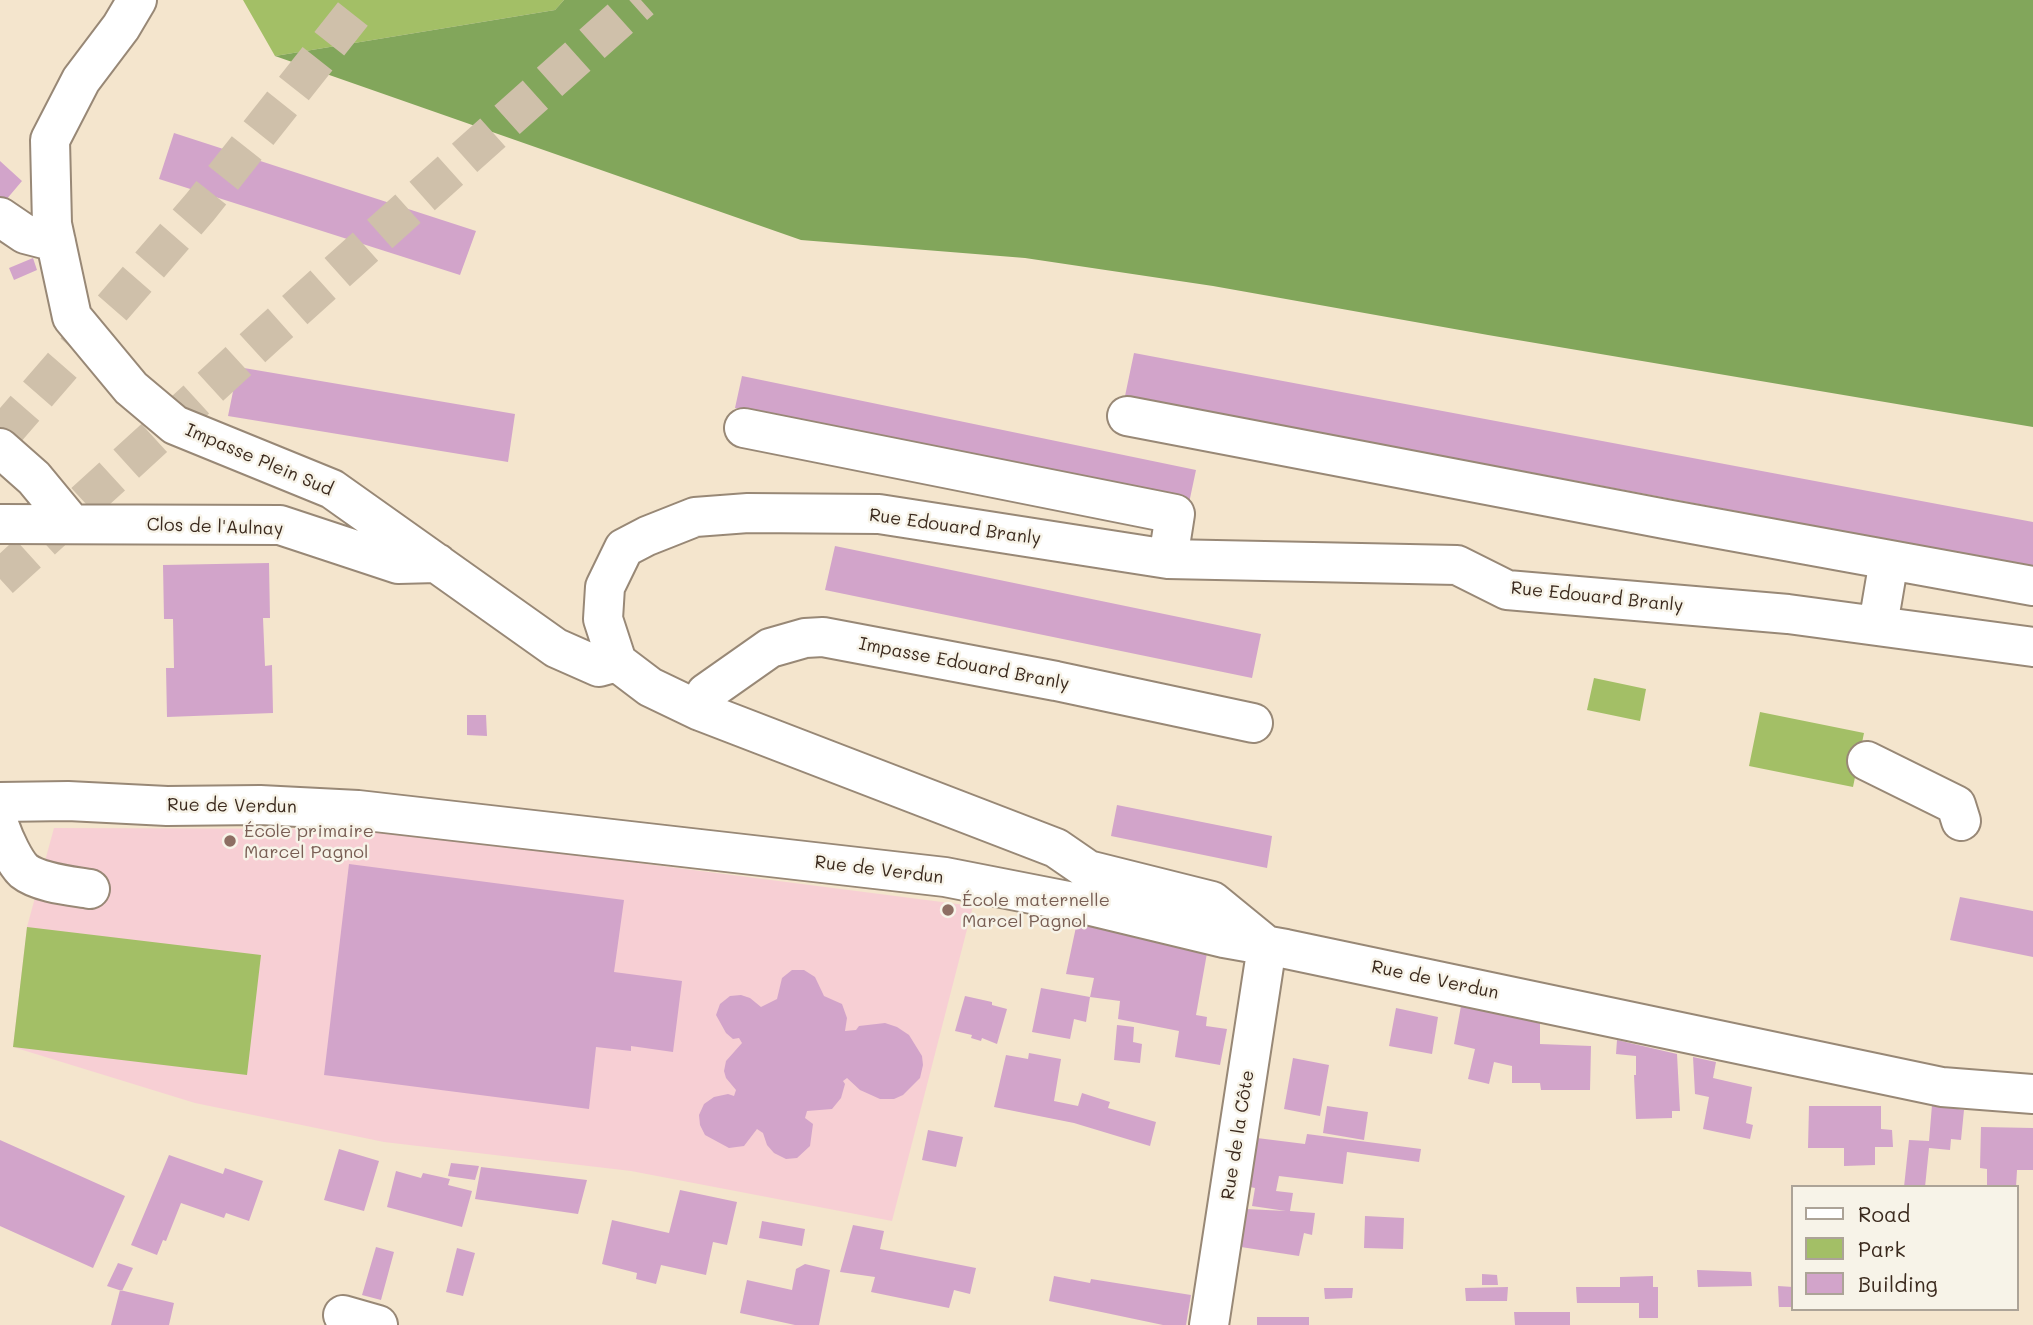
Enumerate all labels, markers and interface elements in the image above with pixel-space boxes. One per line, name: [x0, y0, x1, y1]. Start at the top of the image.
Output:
street label: Impasse Plein Sud: [182, 419, 336, 501]
street label: Rue Edouard Branly: [868, 504, 1042, 550]
street label: Clos de l'Aulnay: [146, 514, 284, 540]
street label: Rue Edouard Branly: [1510, 577, 1684, 617]
street label: Impasse Edouard Branly: [857, 633, 1071, 695]
street label: Rue de Verdun: [167, 794, 297, 818]
place label: École primaire Marcel Pagnol: [244, 820, 374, 862]
marker: École primaire Marcel Pagnol: [222, 833, 238, 849]
street label: Rue de Verdun: [813, 851, 945, 889]
place label: École maternelle Marcel Pagnol: [962, 889, 1110, 932]
marker: École maternelle Marcel Pagnol: [940, 902, 956, 918]
street label: Rue de Verdun: [1369, 956, 1501, 1004]
street label: Rue de la Côte: [1217, 1069, 1259, 1201]
legend: [1792, 1185, 2019, 1311]
text: Road: [1858, 1200, 1910, 1227]
text: Park: [1858, 1235, 1906, 1262]
text: Building: [1858, 1270, 1938, 1297]

